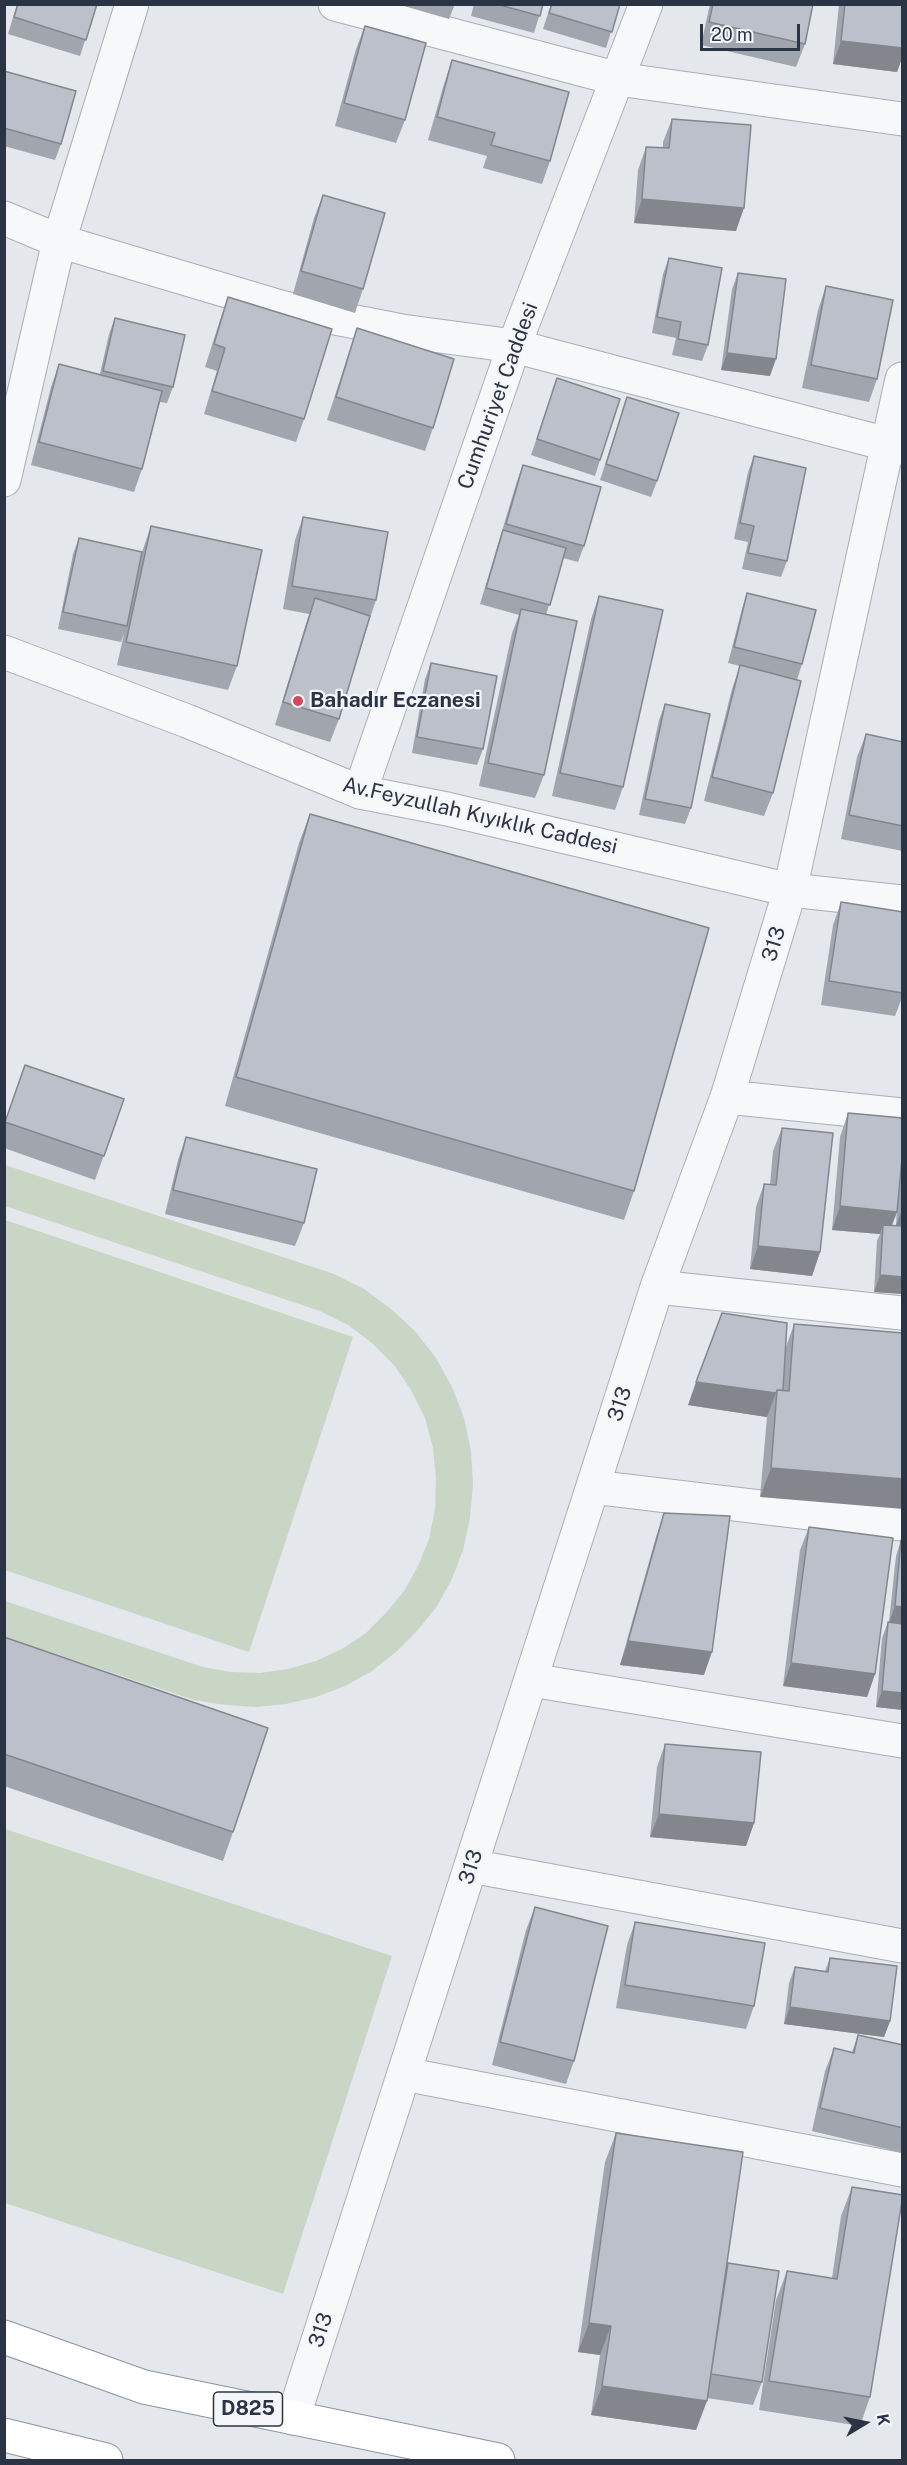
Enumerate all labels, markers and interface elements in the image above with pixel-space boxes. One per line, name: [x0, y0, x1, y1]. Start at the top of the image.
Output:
scale bar: [703, 12, 804, 50]
text: 20 m: [711, 24, 753, 45]
street label: Cumhuriyet Caddesi: [452, 299, 544, 493]
place label: Bahadır Eczanesi: [310, 688, 481, 714]
marker: Bahadır Eczanesi: [291, 694, 305, 708]
street label: Av.Feyzullah Kıyıklık Caddesi: [340, 772, 620, 860]
street label: 313: [757, 924, 791, 964]
street label: 313: [603, 1383, 637, 1425]
street label: 313: [454, 1846, 488, 1888]
street label: 313: [304, 2309, 338, 2351]
road number: D825: [214, 2392, 282, 2426]
north arrow: [835, 2393, 895, 2453]
text: K: [873, 2412, 894, 2427]

